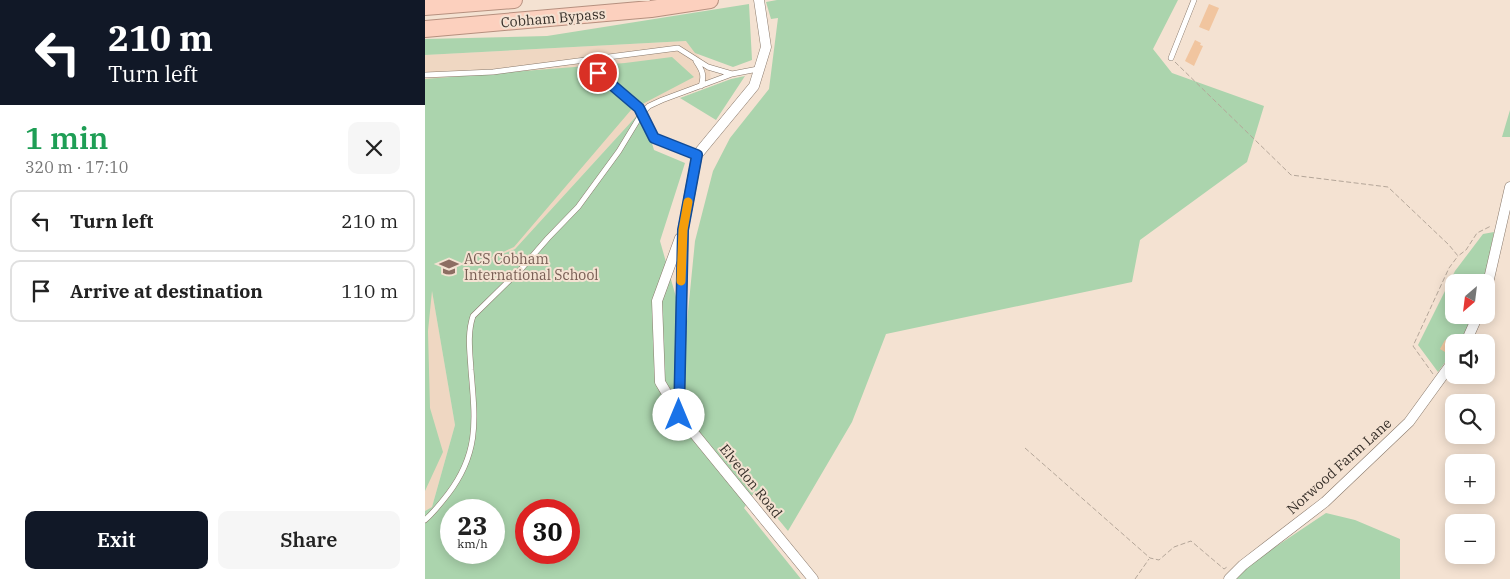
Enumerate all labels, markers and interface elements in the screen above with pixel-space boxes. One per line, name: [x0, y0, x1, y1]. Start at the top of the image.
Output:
street label: Cobham Bypass: [500, 4, 606, 32]
text: 210 m: [108, 15, 213, 61]
icon: left: [25, 20, 90, 85]
pin: [577, 52, 619, 94]
text: Turn left: [108, 59, 198, 88]
icon: arrive: [584, 59, 612, 87]
text: 1 min: [25, 118, 108, 157]
button: close: [348, 122, 400, 174]
text: 320 m · 17:10: [25, 157, 128, 177]
icon: left: [27, 207, 55, 235]
text: Turn left: [70, 209, 153, 233]
text: 210 m: [341, 209, 398, 233]
place label: ACS Cobham International School: [464, 250, 599, 284]
school or university icon: ACS Cobham International School: [438, 256, 460, 278]
north arrow: [1445, 274, 1495, 324]
map controls: [1445, 274, 1495, 564]
icon: arrive: [27, 277, 55, 305]
text: Arrive at destination: [70, 279, 263, 303]
text: 110 m: [341, 279, 398, 303]
button: sound: [1445, 334, 1495, 384]
position arrow: [652, 388, 704, 440]
button: search: [1445, 394, 1495, 444]
street label: Norwood Farm Lane: [1283, 414, 1395, 518]
street label: Elvedon Road: [716, 440, 787, 522]
button: +: [1445, 454, 1495, 504]
speed limit sign: 30: [515, 499, 580, 564]
text: 23: [457, 509, 488, 542]
button: Exit: [25, 511, 208, 569]
button: Share: [218, 511, 400, 569]
button: −: [1445, 514, 1495, 564]
text: km/h: [457, 536, 488, 551]

